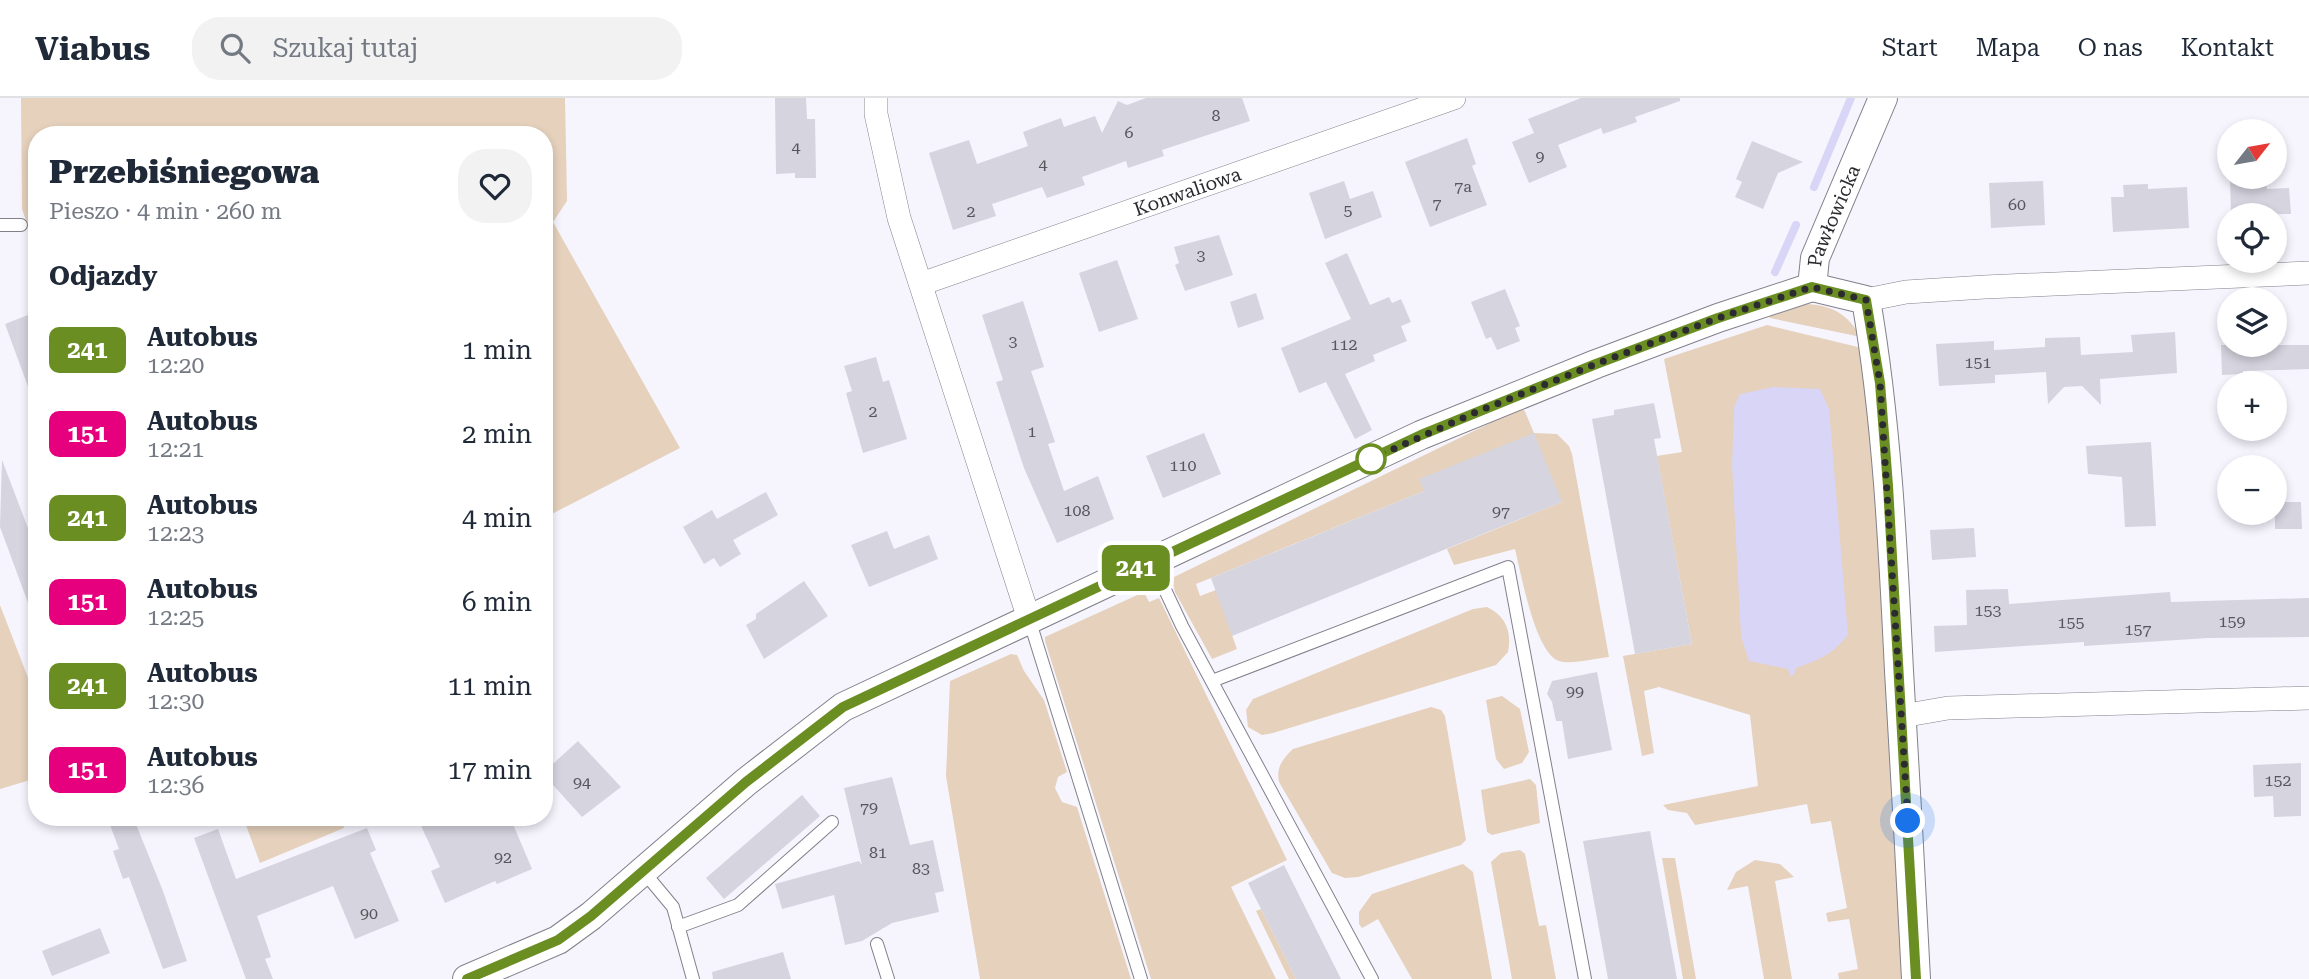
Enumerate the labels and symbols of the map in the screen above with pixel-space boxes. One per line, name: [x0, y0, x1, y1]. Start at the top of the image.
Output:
house number: 8: [1212, 106, 1221, 125]
north arrow: [2217, 119, 2287, 189]
house number: 6: [1125, 123, 1134, 142]
house number: 4: [792, 138, 801, 157]
house number: 9: [1536, 147, 1545, 166]
house number: 4: [1039, 155, 1048, 174]
street label: Pawłowicka: [1803, 161, 1866, 268]
street label: Konwaliowa: [1131, 162, 1245, 221]
house number: 7a: [1454, 177, 1472, 196]
house number: 7: [1433, 194, 1442, 213]
house number: 60: [2008, 195, 2026, 214]
house number: 5: [1344, 201, 1353, 220]
house number: 2: [967, 202, 976, 221]
house number: 3: [1197, 246, 1206, 265]
house number: 3: [1009, 332, 1018, 351]
house number: 112: [1331, 335, 1357, 354]
house number: 151: [1965, 353, 1991, 372]
house number: 2: [869, 402, 878, 421]
house number: 1: [1028, 422, 1037, 441]
unlabelled marker: [1356, 444, 1386, 474]
house number: 110: [1170, 456, 1196, 475]
house number: 108: [1064, 501, 1090, 520]
house number: 97: [1492, 502, 1510, 521]
line badge: 241: [1096, 545, 1176, 591]
house number: 153: [1975, 601, 2001, 620]
house number: 159: [2219, 612, 2245, 631]
house number: 155: [2058, 613, 2084, 632]
house number: 157: [2125, 620, 2151, 639]
house number: 99: [1566, 682, 1584, 701]
house number: 152: [2265, 771, 2291, 790]
house number: 94: [573, 773, 591, 792]
house number: 79: [860, 798, 878, 817]
your location: [1890, 803, 1925, 838]
house number: 81: [869, 843, 887, 862]
house number: 92: [494, 848, 512, 867]
house number: 83: [912, 859, 930, 878]
house number: 90: [360, 904, 378, 923]

